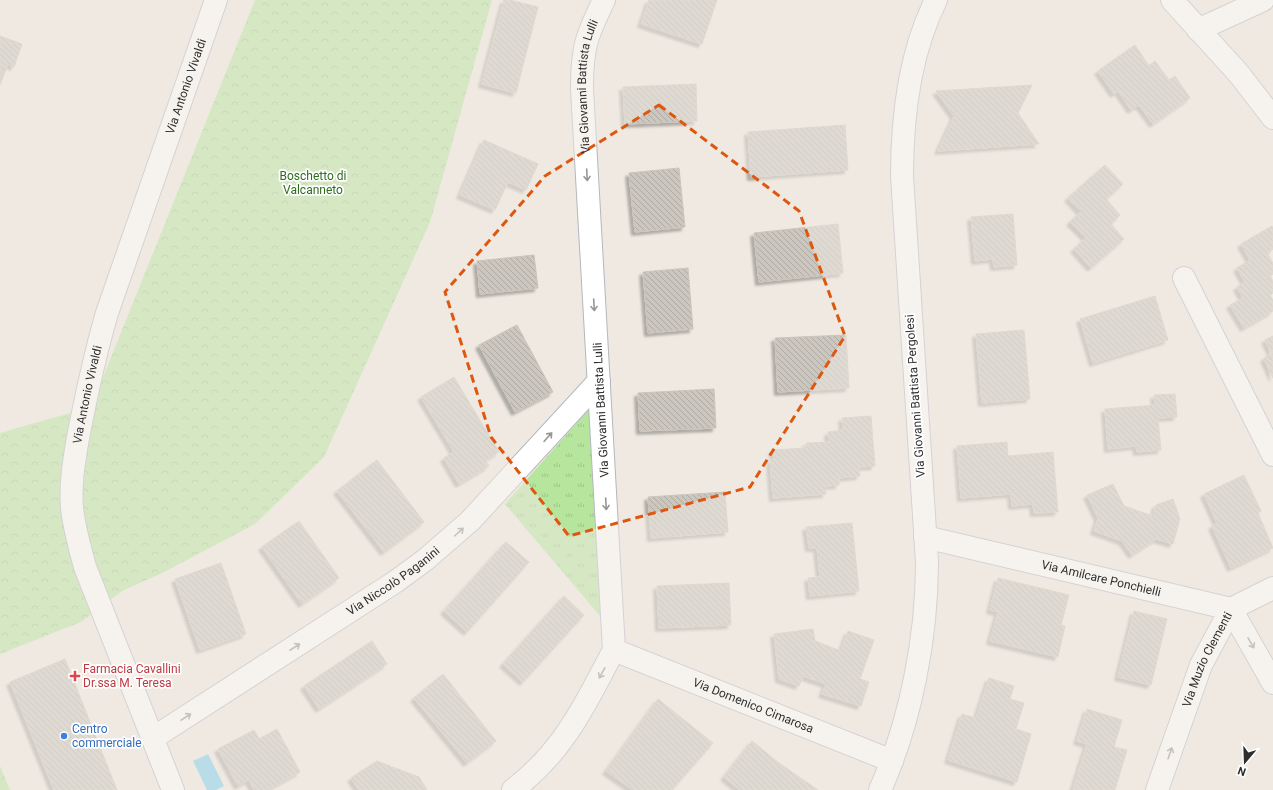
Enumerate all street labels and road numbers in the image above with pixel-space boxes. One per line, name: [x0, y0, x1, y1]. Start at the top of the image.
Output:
street label: Via Giovanni Battista Lulli: [575, 17, 601, 154]
street label: Via Antonio Vivaldi: [163, 37, 209, 136]
street label: Via Giovanni Battista Pergolesi: [902, 314, 928, 478]
street label: Via Giovanni Battista Lulli: [590, 342, 612, 478]
street label: Via Antonio Vivaldi: [70, 344, 105, 445]
street label: Via Niccolò Paganini: [344, 544, 442, 618]
street label: Via Amilcare Ponchielli: [1040, 558, 1162, 599]
street label: Via Muzio Clementi: [1180, 609, 1235, 709]
street label: Via Domenico Cimarosa: [691, 675, 816, 736]

